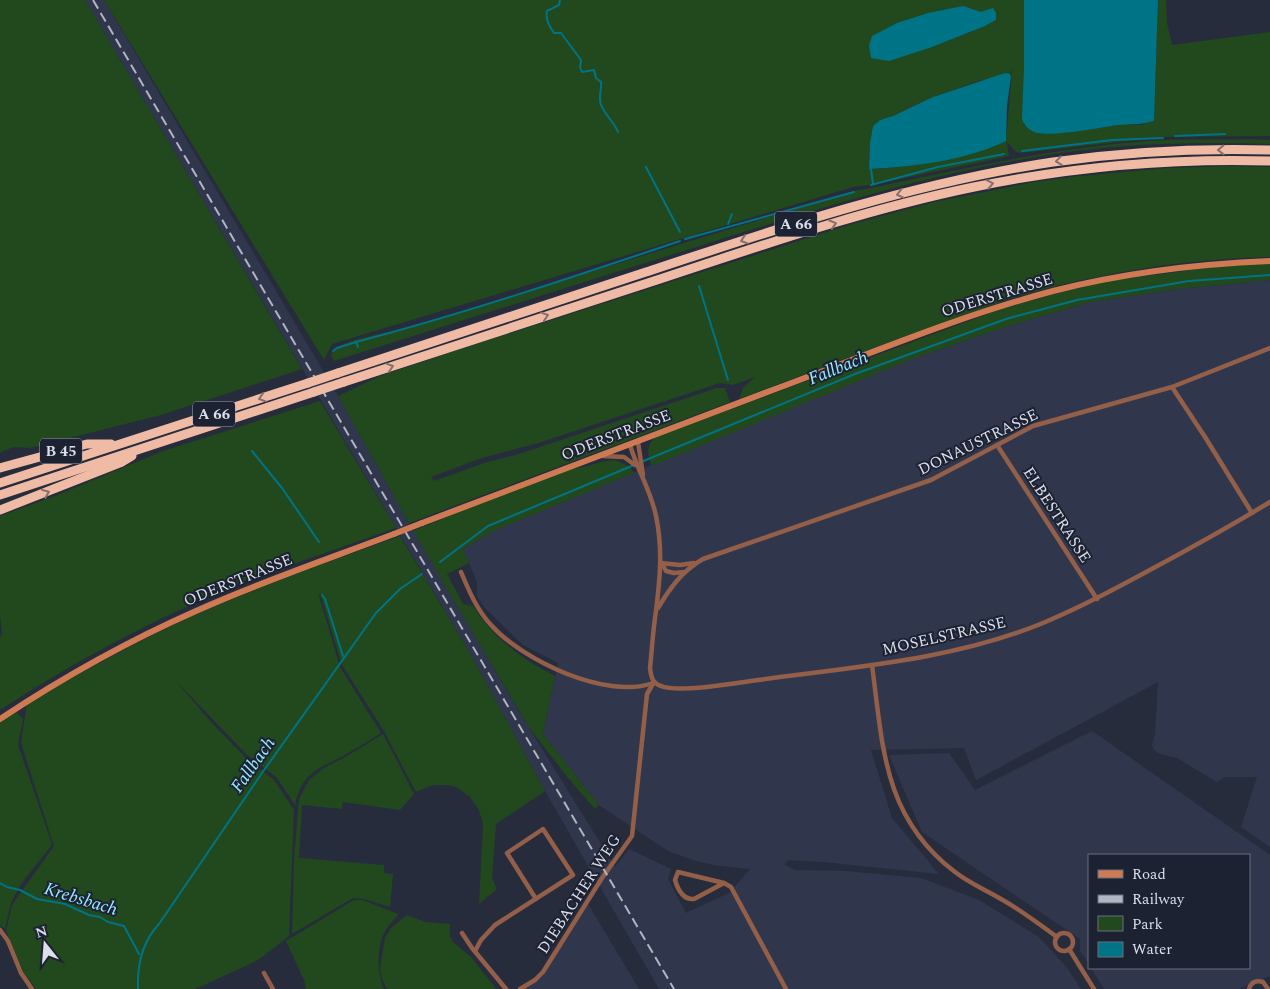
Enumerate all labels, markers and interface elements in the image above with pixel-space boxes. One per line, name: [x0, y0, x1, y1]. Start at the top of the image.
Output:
one-way arrow: [1217, 144, 1225, 155]
one-way arrow: [1055, 156, 1064, 166]
one-way arrow: [986, 179, 995, 189]
one-way arrow: [896, 188, 905, 199]
road number: A 66: [775, 212, 817, 236]
one-way arrow: [828, 219, 836, 229]
one-way arrow: [741, 234, 749, 244]
street label: ODERSTRASSE: [938, 267, 1056, 323]
one-way arrow: [540, 312, 549, 322]
water label: Fallbach: [804, 344, 872, 392]
one-way arrow: [386, 363, 394, 373]
one-way arrow: [258, 392, 266, 402]
road number: A 66: [193, 402, 235, 426]
street label: DONAUSTRASSE: [914, 402, 1042, 482]
street label: ODERSTRASSE: [558, 403, 674, 467]
road number: B 45: [40, 438, 82, 464]
street label: ELBESTRASSE: [1017, 462, 1097, 568]
one-way arrow: [41, 489, 50, 499]
street label: ODERSTRASSE: [180, 547, 296, 613]
street label: MOSELSTRASSE: [880, 610, 1008, 662]
water label: Fallbach: [224, 732, 282, 798]
street label: DIEBACHER WEG: [531, 829, 627, 959]
legend: [1088, 854, 1250, 969]
text: Road: [1132, 863, 1166, 886]
water label: Krebsbach: [41, 875, 121, 923]
text: Railway: [1132, 888, 1185, 911]
text: Park: [1132, 913, 1163, 936]
north arrow: [20, 919, 70, 969]
text: N: [33, 920, 50, 944]
text: Water: [1132, 938, 1172, 961]

